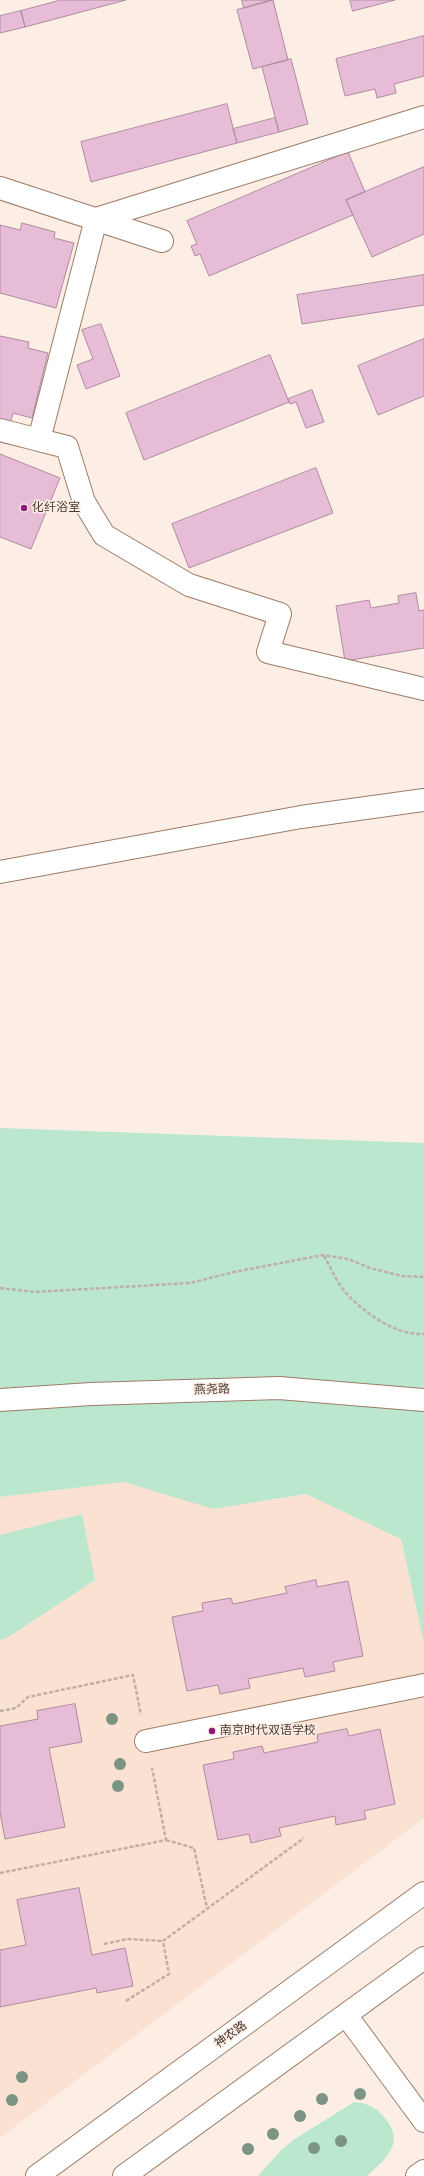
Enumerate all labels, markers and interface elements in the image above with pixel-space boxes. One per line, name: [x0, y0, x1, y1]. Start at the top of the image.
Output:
place label: 化纤浴室: [32, 501, 80, 515]
marker: 化纤浴室: [19, 503, 29, 513]
street label: 燕尧路: [194, 1382, 230, 1398]
place label: 南京时代双语学校: [220, 1724, 316, 1738]
marker: 南京时代双语学校: [207, 1726, 217, 1736]
street label: 神农路: [212, 2019, 250, 2051]

